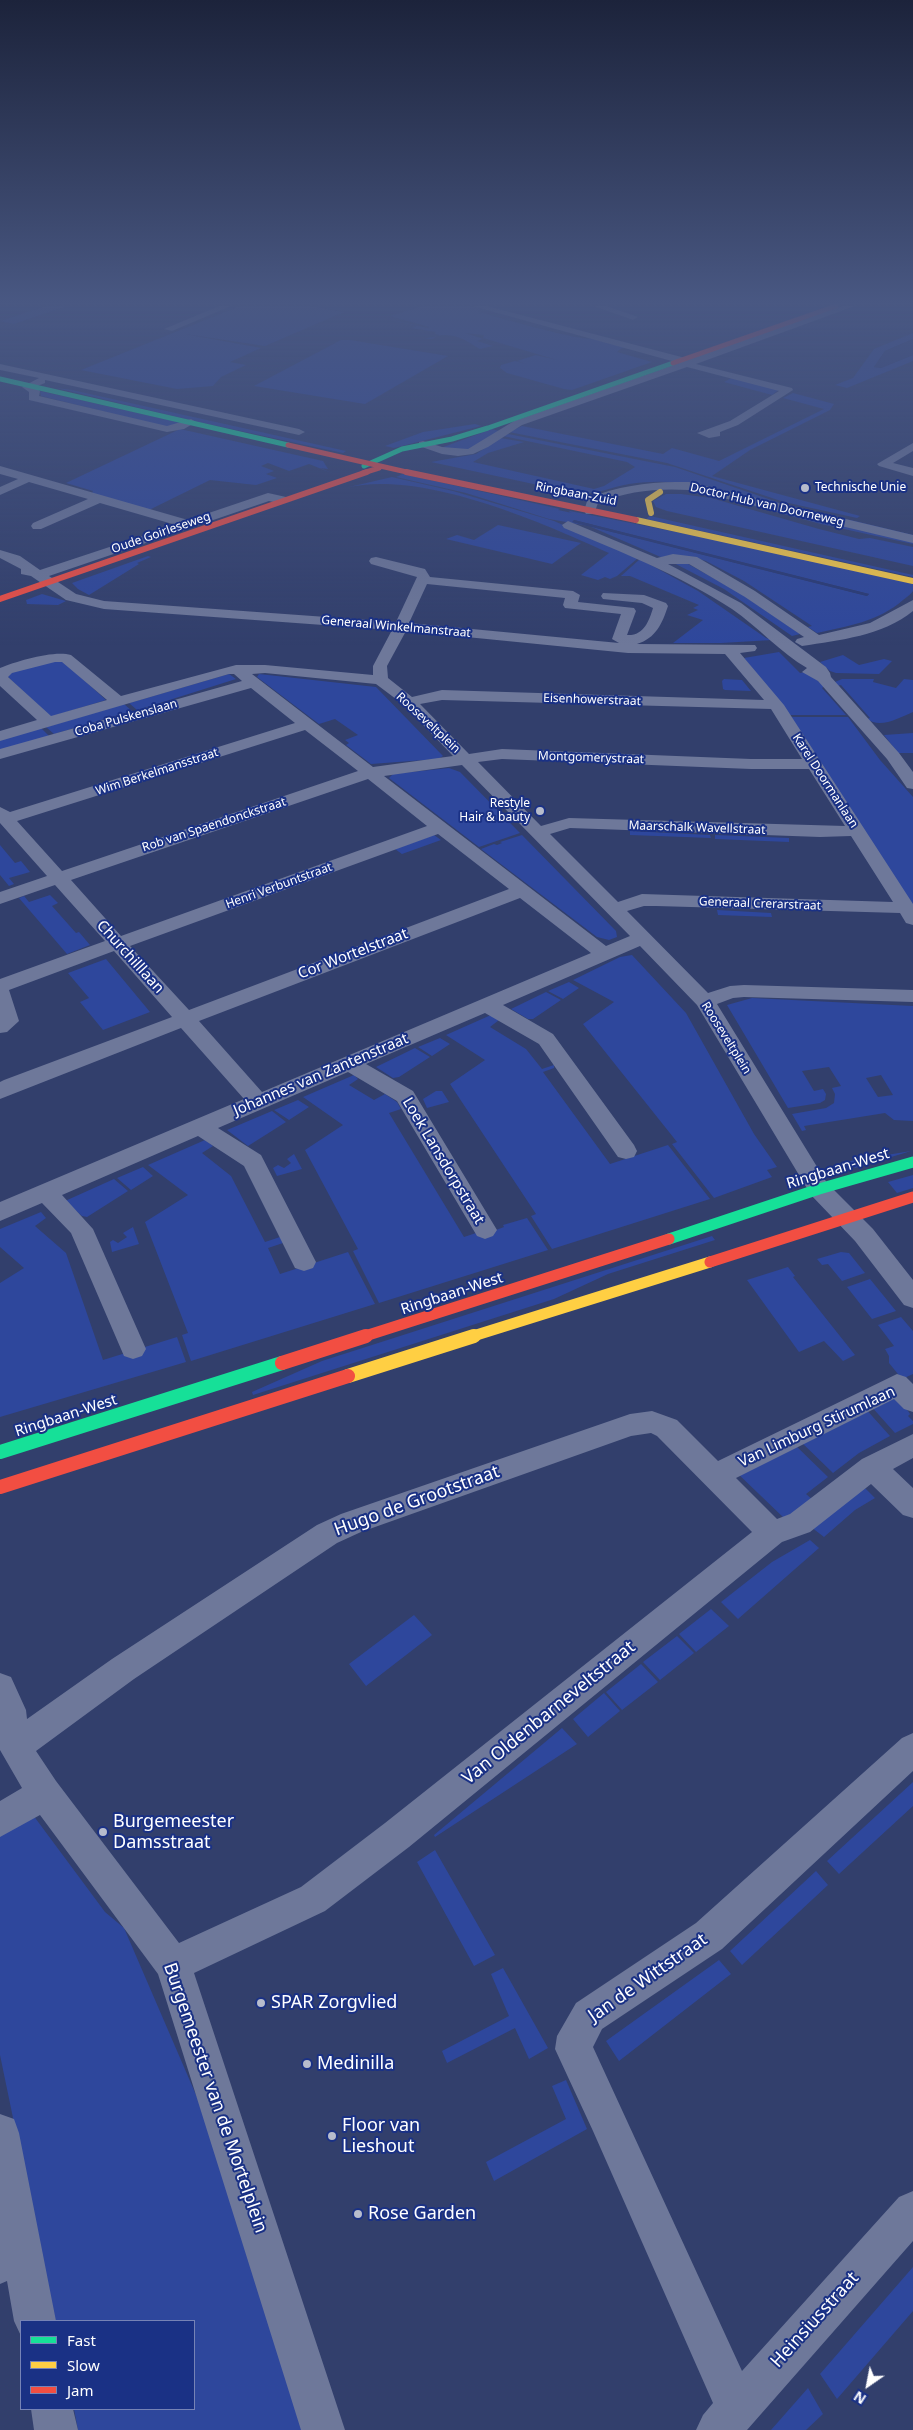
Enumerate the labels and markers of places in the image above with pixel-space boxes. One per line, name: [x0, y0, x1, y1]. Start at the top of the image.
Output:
place label: Technische Unie: [815, 481, 906, 495]
marker: Technische Unie: [799, 482, 811, 494]
place label: Restyle Hair & bauty: [459, 797, 530, 825]
marker: Restyle Hair & bauty: [534, 805, 546, 817]
place label: Burgemeester Damsstraat: [113, 1811, 234, 1854]
marker: Burgemeester Damsstraat: [97, 1826, 109, 1838]
place label: SPAR Zorgvlied: [271, 1992, 397, 2014]
marker: SPAR Zorgvlied: [255, 1997, 267, 2009]
place label: Medinilla: [317, 2053, 394, 2075]
marker: Medinilla: [301, 2058, 313, 2070]
place label: Floor van Lieshout: [342, 2115, 420, 2158]
marker: Floor van Lieshout: [326, 2130, 338, 2142]
place label: Rose Garden: [368, 2203, 476, 2225]
marker: Rose Garden: [352, 2208, 364, 2220]

